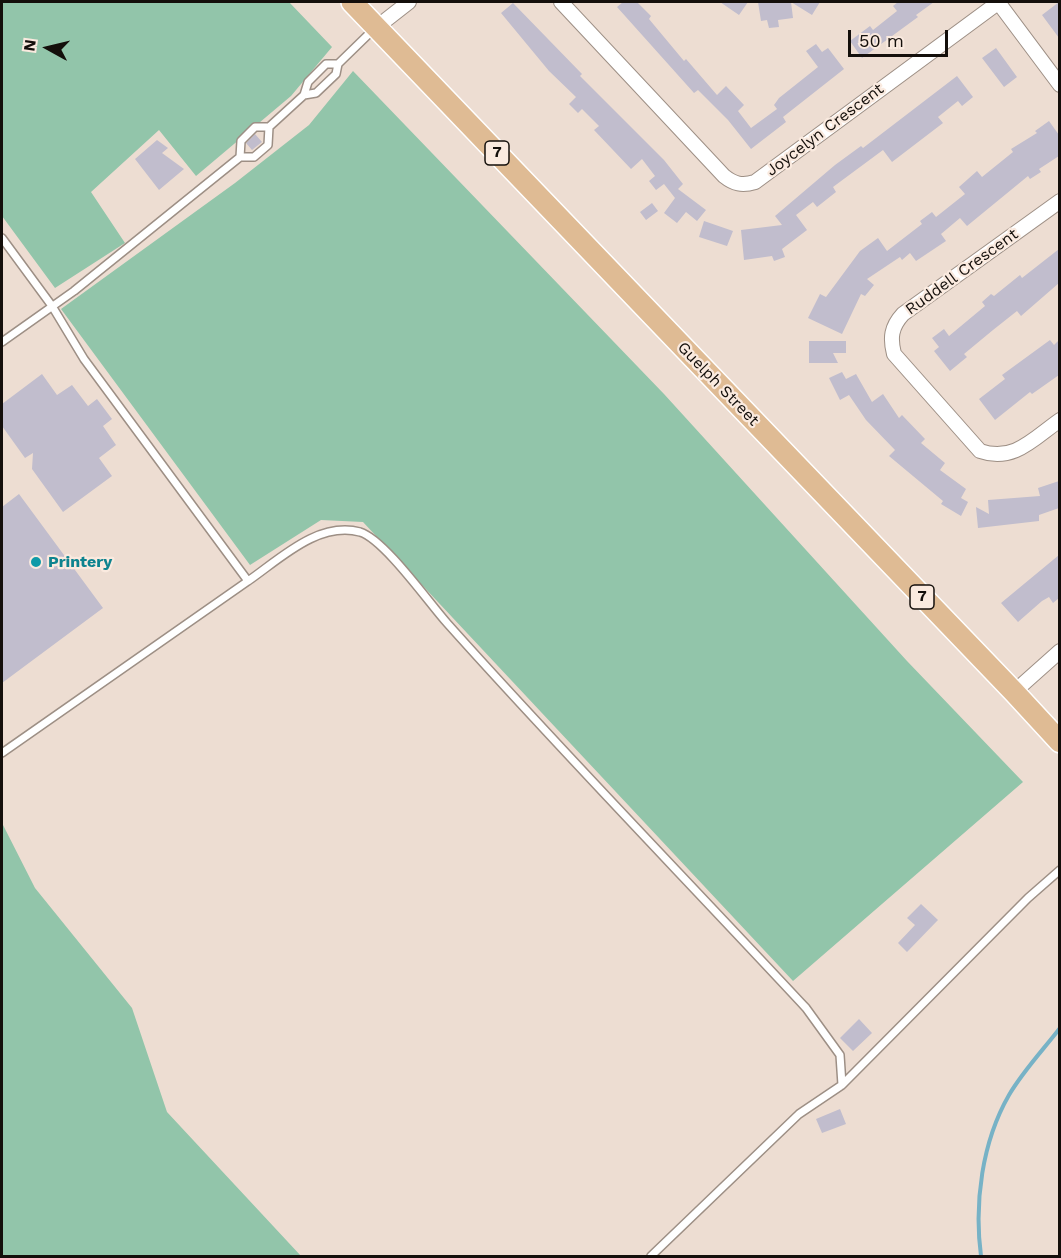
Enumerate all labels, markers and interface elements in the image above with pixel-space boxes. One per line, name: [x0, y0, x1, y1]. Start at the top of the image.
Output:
north arrow: [18, 18, 78, 78]
scale bar: [851, 18, 952, 56]
text: 50 m: [859, 30, 904, 51]
text: N: [19, 38, 40, 53]
street label: Joycelyn Crescent: [762, 79, 888, 181]
road number: 7: [485, 141, 509, 165]
street label: Ruddell Crescent: [902, 225, 1022, 319]
street label: Guelph Street: [673, 338, 763, 430]
place label: Printery: [48, 552, 112, 572]
marker: Printery: [29, 555, 43, 569]
road number: 7: [910, 585, 934, 609]

